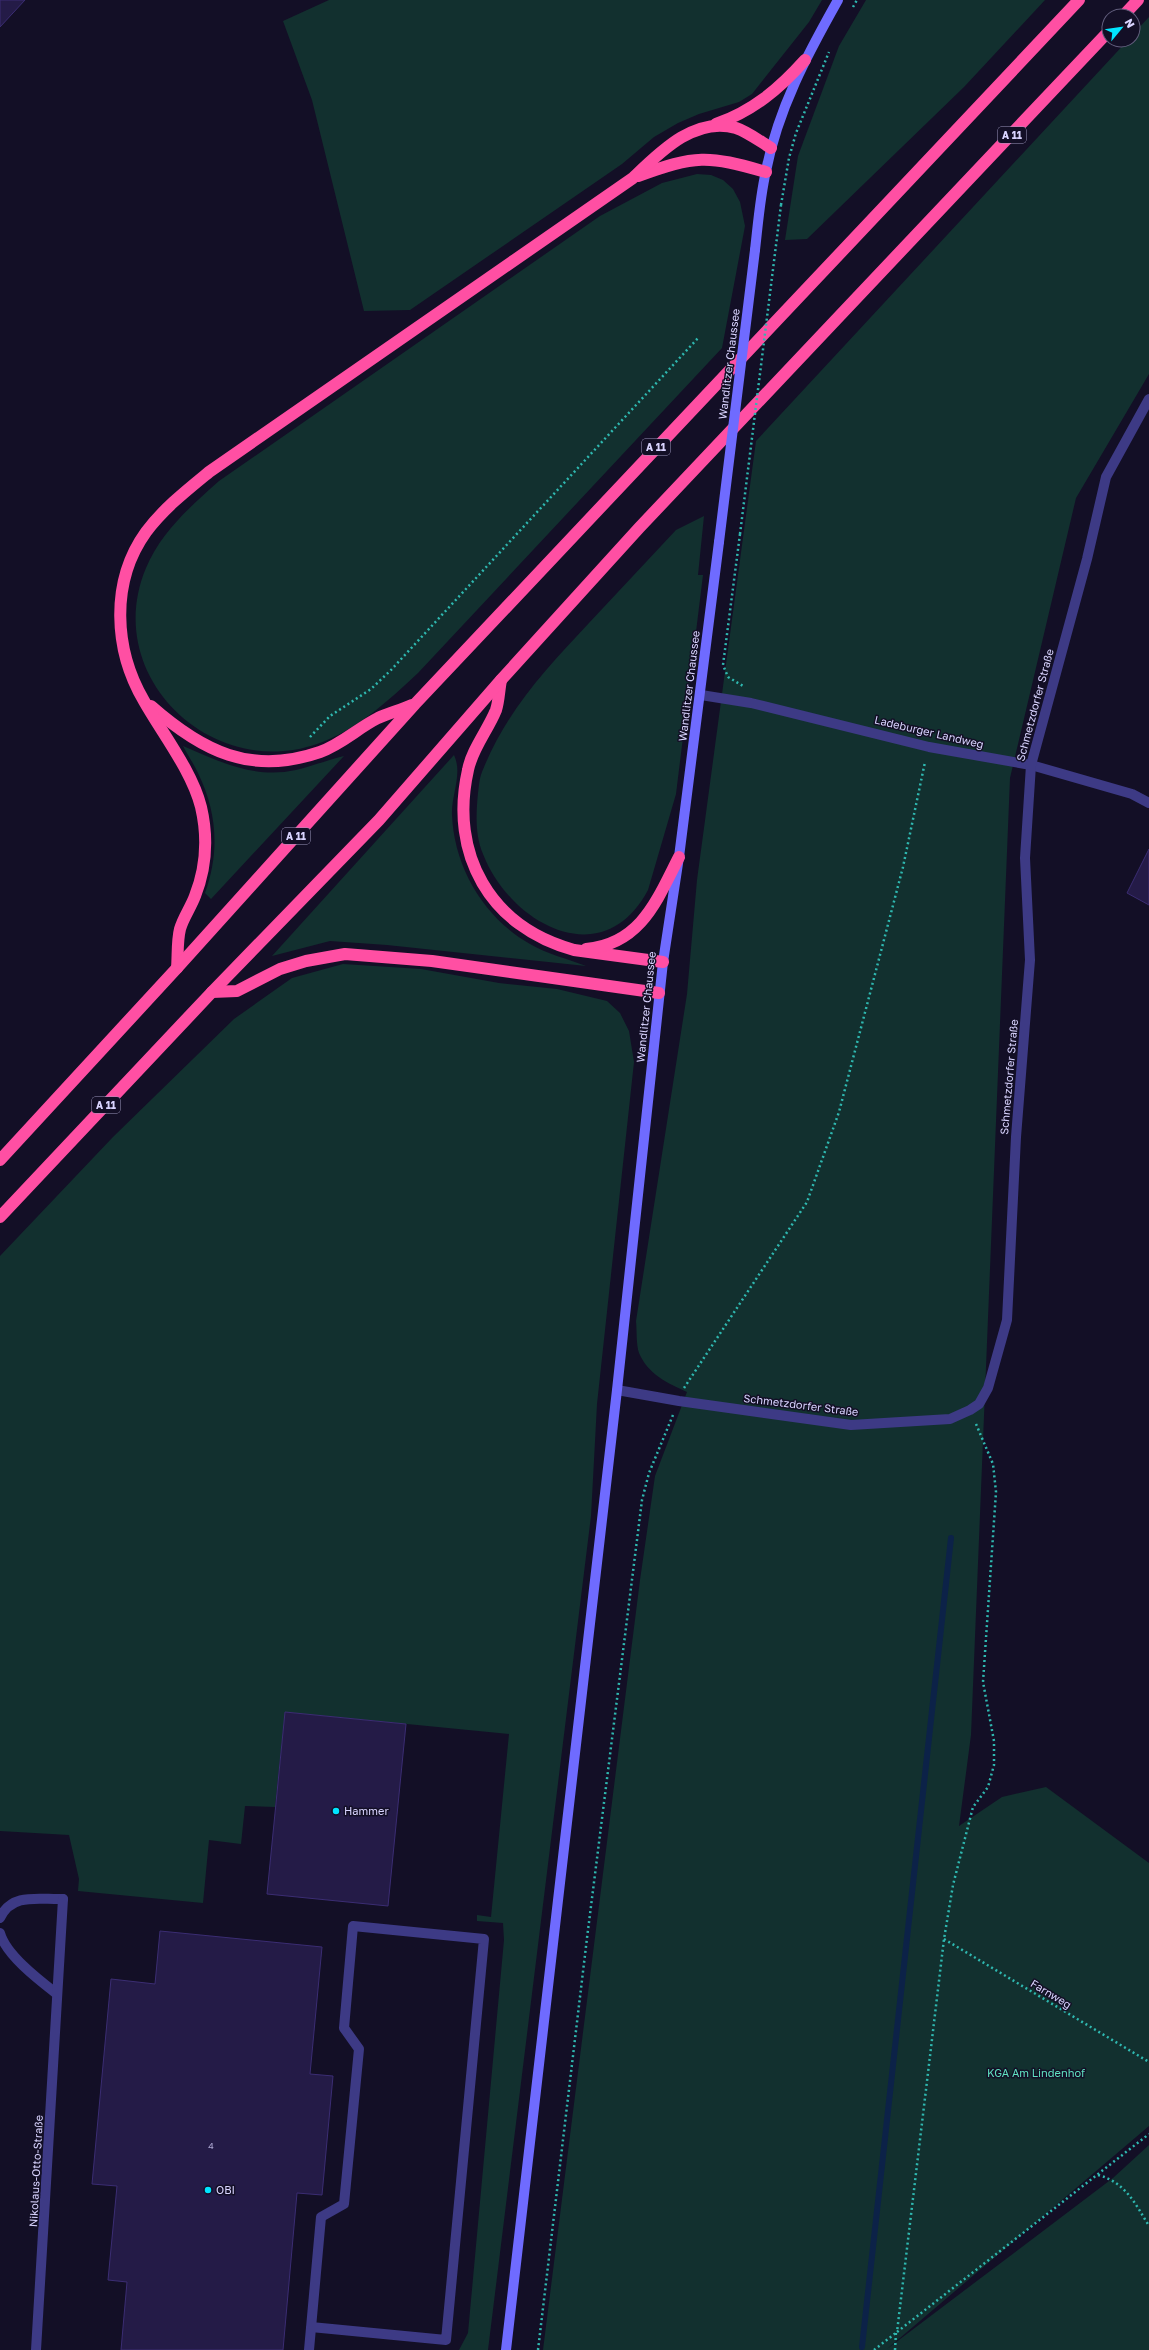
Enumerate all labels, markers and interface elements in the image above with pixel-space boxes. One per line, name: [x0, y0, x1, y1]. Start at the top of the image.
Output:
north arrow: [1101, 8, 1141, 48]
text: N: [1122, 16, 1138, 30]
road number: A 11: [998, 127, 1026, 143]
street label: Wandlitzer Chaussee: [715, 308, 742, 420]
road number: A 11: [642, 439, 670, 455]
street label: Wandlitzer Chaussee: [675, 630, 702, 742]
street label: Schmetzdorfer Straße: [1013, 647, 1056, 762]
street label: Ladeburger Landweg: [873, 713, 985, 750]
road number: A 11: [282, 828, 310, 844]
street label: Wandlitzer Chaussee: [633, 951, 658, 1063]
street label: Schmetzdorfer Straße: [997, 1019, 1020, 1135]
road number: A 11: [92, 1097, 120, 1113]
street label: Schmetzdorfer Straße: [743, 1391, 859, 1418]
place label: Hammer: [344, 1804, 389, 1817]
marker: Hammer: [331, 1806, 341, 1816]
street label: Farnweg: [1028, 1976, 1074, 2011]
park label: KGA Am Lindenhof: [987, 2066, 1085, 2079]
street label: Nikolaus-Otto-Straße: [26, 2115, 45, 2227]
house number: 4: [208, 2140, 214, 2151]
place label: OBI: [216, 2183, 235, 2196]
marker: OBI: [203, 2185, 213, 2195]

